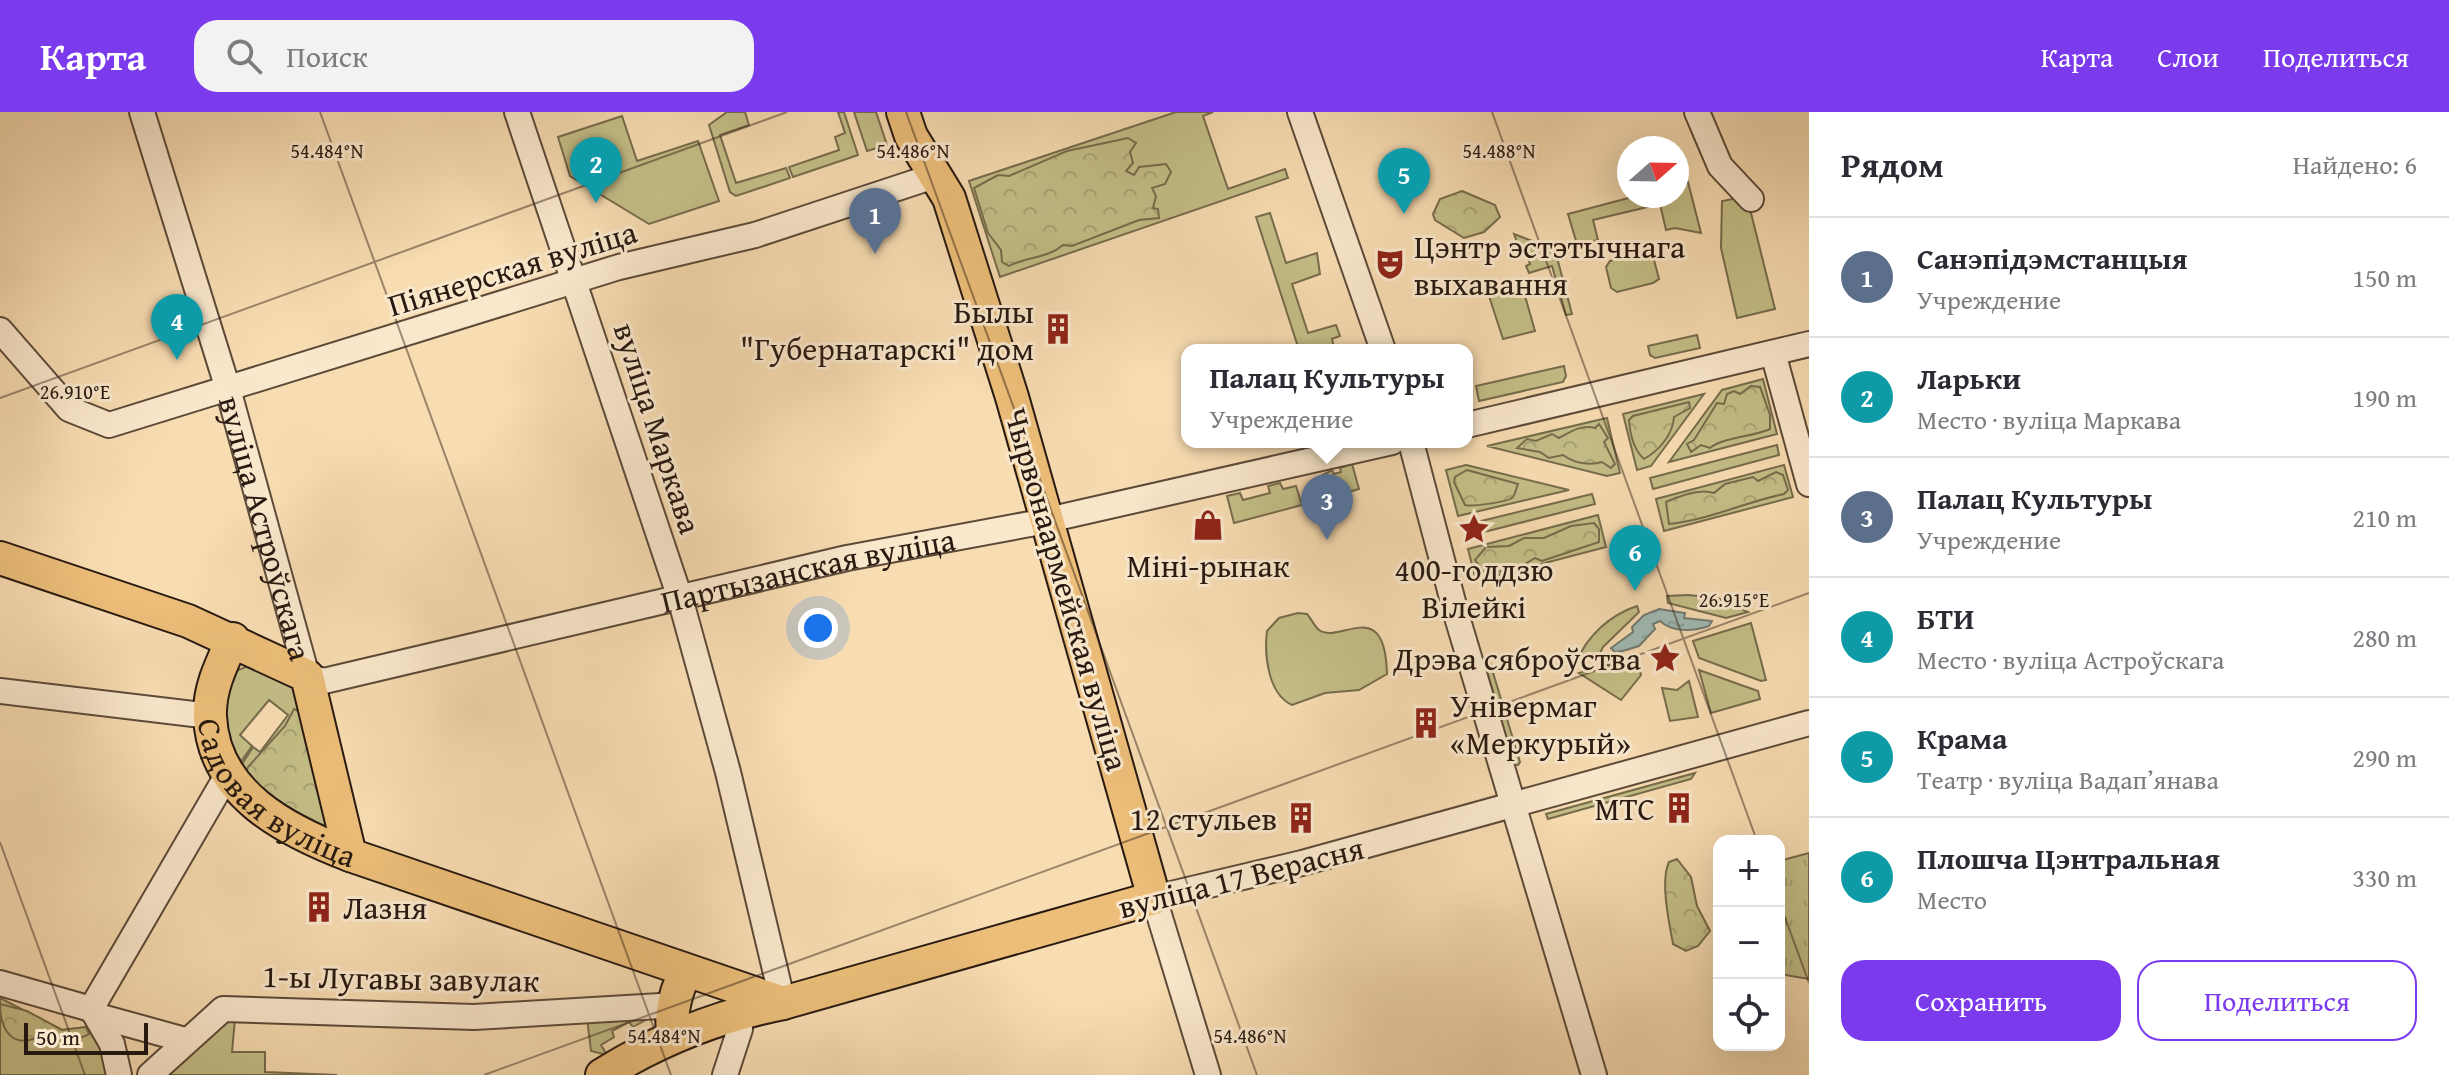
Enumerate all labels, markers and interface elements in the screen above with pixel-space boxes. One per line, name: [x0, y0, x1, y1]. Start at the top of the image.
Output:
search box: [194, 20, 754, 92]
text: Карта: [40, 28, 146, 84]
icon: search: [222, 34, 266, 78]
text: Поиск: [286, 34, 368, 78]
text: Карта: [2041, 36, 2113, 77]
text: Слои: [2157, 36, 2219, 77]
text: Поделиться: [2263, 36, 2409, 77]
text: 54.484°N: [290, 136, 364, 165]
text: 54.486°N: [876, 136, 950, 165]
text: 54.488°N: [1462, 136, 1536, 165]
north arrow: [1617, 136, 1689, 208]
pin: 2: [570, 137, 622, 203]
text: Рядом: [1841, 140, 1944, 189]
text: Найдено: 6: [2293, 145, 2417, 184]
pin: 5: [1378, 148, 1430, 214]
pin: 1: [849, 188, 901, 254]
street label: Піянерская вуліца: [382, 208, 643, 328]
place label: Цэнтр эстэтычнага выхавання: [1414, 223, 1686, 307]
text: Санэпідэмстанцыя: [1917, 236, 2187, 280]
theatre icon: Цэнтр эстэтычнага выхавання: [1373, 247, 1407, 281]
text: 1: [1860, 258, 1874, 297]
text: 150 m: [2352, 258, 2417, 297]
text: Учреждение: [1917, 280, 2061, 319]
place label: Былы "Губернатарскі" дом: [740, 288, 1034, 372]
pin: 4: [151, 294, 203, 360]
building icon: Былы "Губернатарскі" дом: [1041, 312, 1075, 346]
street label: вуліца Маркава: [602, 316, 714, 540]
popup: [1181, 344, 1473, 448]
text: Палац Культуры: [1209, 355, 1445, 399]
text: Ларьки: [1917, 356, 2021, 400]
text: 26.910°E: [40, 377, 110, 406]
text: 2: [1860, 378, 1874, 417]
text: 190 m: [2352, 378, 2417, 417]
street label: вуліца Астроўскага: [207, 390, 325, 666]
text: Учреждение: [1209, 399, 1354, 438]
text: Место · вуліца Маркава: [1917, 400, 2181, 439]
street label: Чырвонаармейская вуліца: [993, 402, 1142, 777]
pin: 3: [1301, 474, 1353, 540]
text: Палац Культуры: [1917, 476, 2152, 520]
text: 3: [1860, 498, 1874, 537]
text: 210 m: [2352, 498, 2417, 537]
shop icon: Міні-рынак: [1191, 508, 1225, 542]
place icon: 400-годдзю Вілейкі: [1457, 512, 1491, 546]
street label: Партызанская вуліца: [656, 515, 960, 625]
text: Учреждение: [1917, 520, 2061, 559]
pin: 6: [1609, 525, 1661, 591]
place label: Міні-рынак: [1127, 542, 1290, 589]
place label: 400-годдзю Вілейкі: [1395, 546, 1553, 630]
text: 26.915°E: [1699, 585, 1769, 614]
text: БТИ: [1917, 596, 1974, 640]
your location: [798, 608, 838, 648]
text: 4: [1860, 618, 1874, 657]
text: 280 m: [2352, 618, 2417, 657]
place label: Дрэва сяброўства: [1392, 635, 1642, 682]
text: Место · вуліца Астроўскага: [1917, 640, 2224, 679]
place icon: Дрэва сяброўства: [1648, 641, 1682, 675]
place label: Універмаг «Меркурый»: [1450, 682, 1631, 766]
building icon: Універмаг «Меркурый»: [1409, 706, 1443, 740]
street label: Садовая вуліца: [187, 716, 364, 879]
text: Крама: [1917, 716, 2008, 760]
text: 5: [1860, 738, 1874, 777]
text: 290 m: [2352, 738, 2417, 777]
text: Театр · вуліца Вадапʼянава: [1917, 760, 2219, 799]
place label: МТС: [1595, 785, 1655, 832]
building icon: МТС: [1662, 791, 1696, 825]
place label: 12 стульев: [1130, 795, 1277, 842]
building icon: 12 стульев: [1284, 801, 1318, 835]
street label: вуліца 17 Верасня: [1113, 824, 1369, 930]
map controls: [1713, 835, 1785, 1051]
button: +: [1713, 835, 1785, 907]
text: Плошча Цэнтральная: [1917, 836, 2220, 880]
text: 6: [1860, 858, 1874, 897]
text: 330 m: [2352, 858, 2417, 897]
text: Место: [1917, 880, 1987, 919]
place label: Лазня: [343, 884, 427, 931]
building icon: Лазня: [302, 890, 336, 924]
button: −: [1713, 907, 1785, 979]
street label: 1-ы Лугавы завулак: [262, 952, 540, 1004]
button: Сохранить: [1841, 960, 2121, 1041]
button: Поделиться: [2137, 960, 2417, 1041]
button: locate: [1713, 979, 1785, 1051]
scale bar: [24, 1019, 148, 1055]
text: 50 m: [36, 1021, 80, 1053]
text: 54.484°N: [627, 1021, 701, 1050]
text: 54.486°N: [1213, 1021, 1287, 1050]

